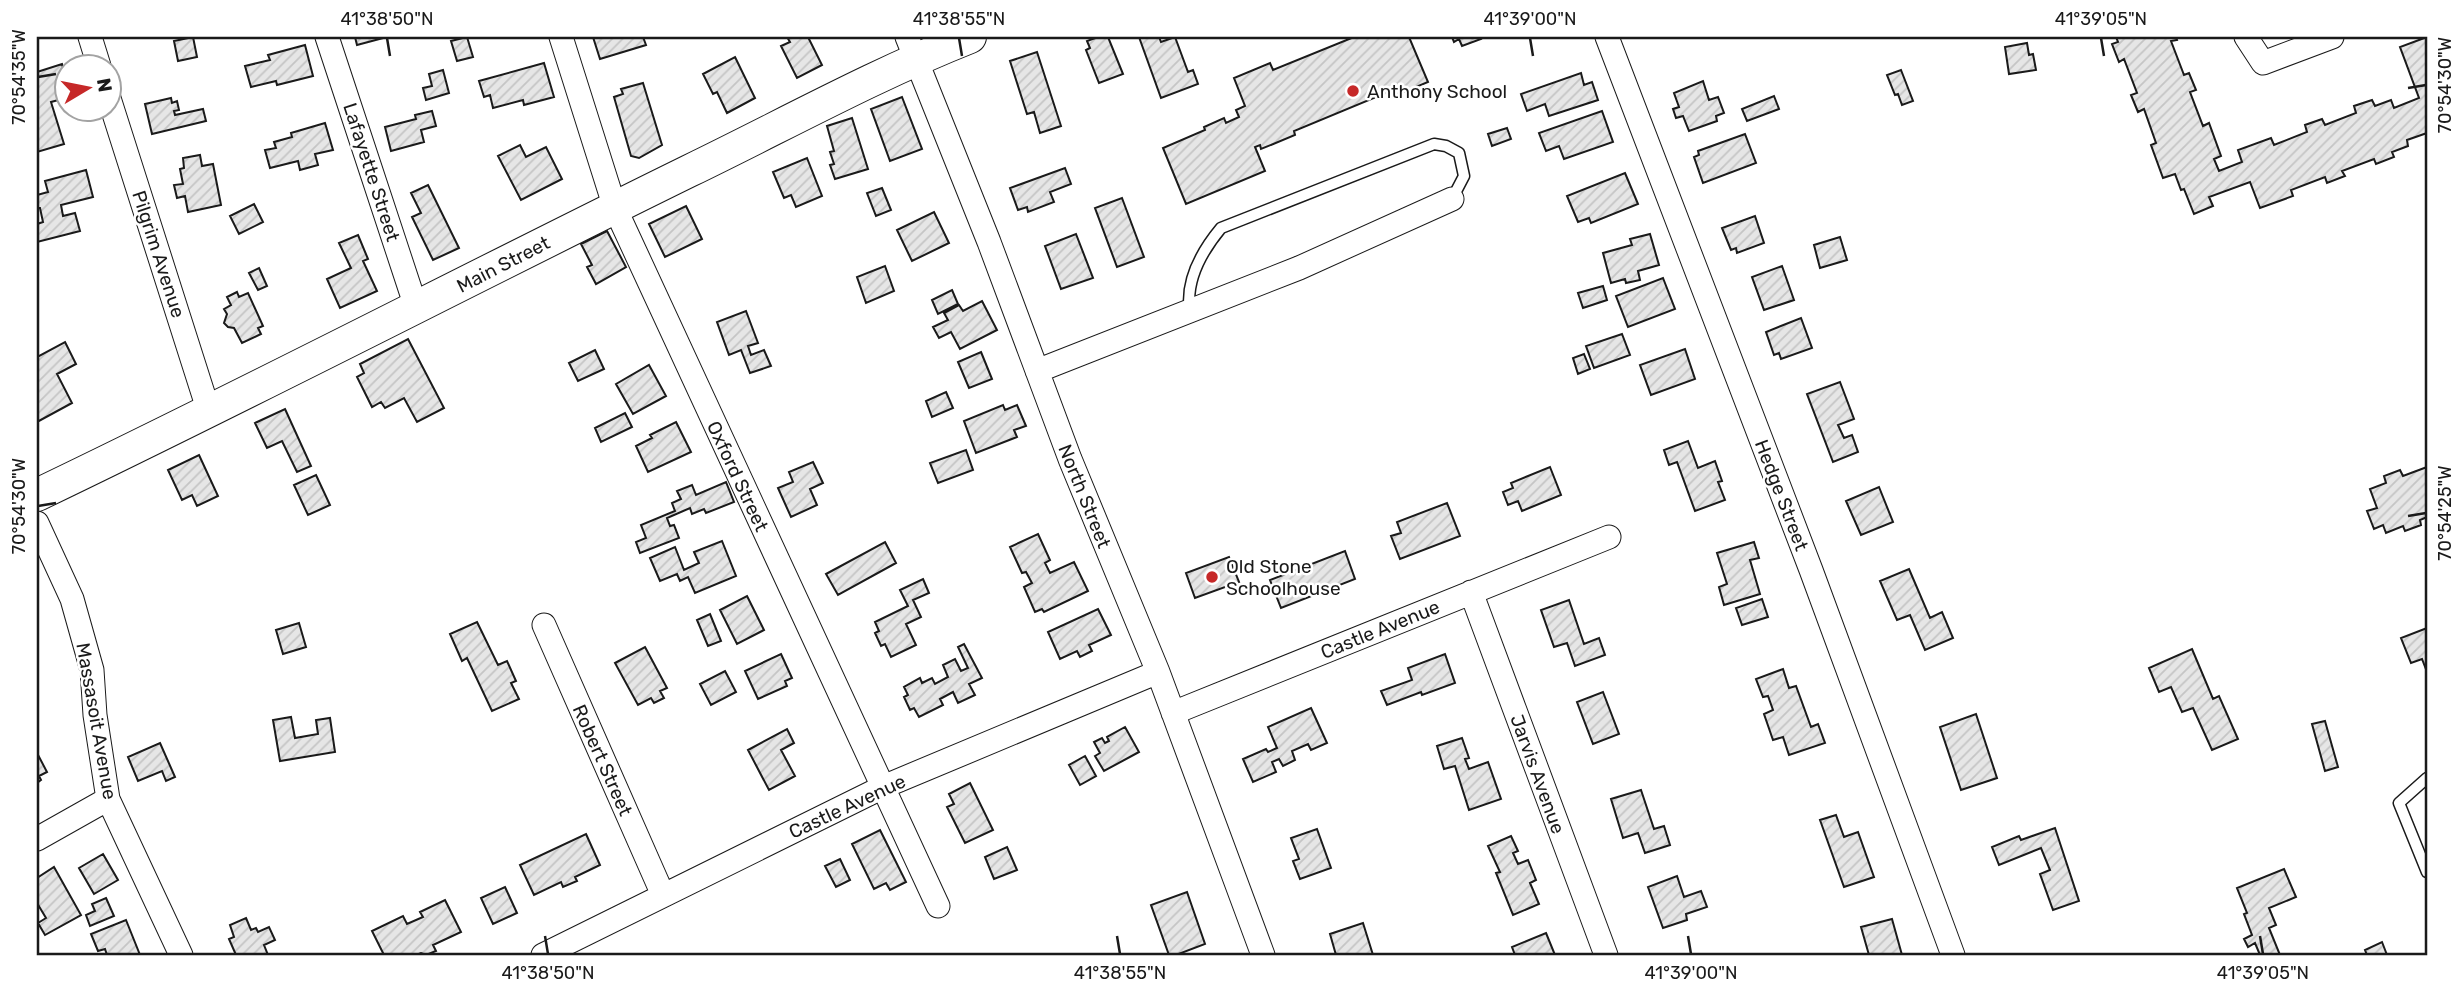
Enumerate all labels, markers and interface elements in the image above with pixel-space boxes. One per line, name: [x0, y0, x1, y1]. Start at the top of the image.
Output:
text: 41°38'50"N: [340, 8, 434, 30]
text: 41°38'55"N: [913, 8, 1005, 30]
text: 41°39'00"N: [1483, 8, 1577, 30]
text: 41°39'05"N: [2055, 8, 2147, 30]
text: 70°54'35"W: [8, 29, 30, 125]
text: 70°54'30"W: [2434, 37, 2456, 133]
north arrow: [52, 52, 122, 122]
text: N: [92, 76, 117, 94]
place label: Anthony School: [1367, 80, 1507, 103]
marker: Anthony School: [1345, 83, 1361, 99]
street label: Lafayette Street: [338, 100, 405, 245]
street label: Pilgrim Avenue: [127, 188, 190, 321]
street label: Main Street: [453, 231, 554, 298]
street label: Oxford Street: [702, 417, 773, 536]
street label: Hedge Street: [1750, 436, 1813, 554]
street label: North Street: [1053, 441, 1116, 552]
text: 70°54'30"W: [8, 458, 30, 554]
text: 70°54'25"W: [2434, 465, 2456, 561]
place label: Old Stone Schoolhouse: [1226, 555, 1341, 600]
marker: Old Stone Schoolhouse: [1204, 569, 1220, 585]
street label: Castle Avenue: [1317, 595, 1443, 664]
street label: Massasoit Avenue: [71, 641, 122, 801]
street label: Robert Street: [568, 701, 638, 820]
street label: Jarvis Avenue: [1505, 711, 1570, 837]
street label: Castle Avenue: [785, 769, 909, 844]
text: 41°38'50"N: [501, 962, 595, 984]
text: 41°38'55"N: [1074, 962, 1166, 984]
text: 41°39'00"N: [1644, 962, 1738, 984]
text: 41°39'05"N: [2217, 962, 2309, 984]

